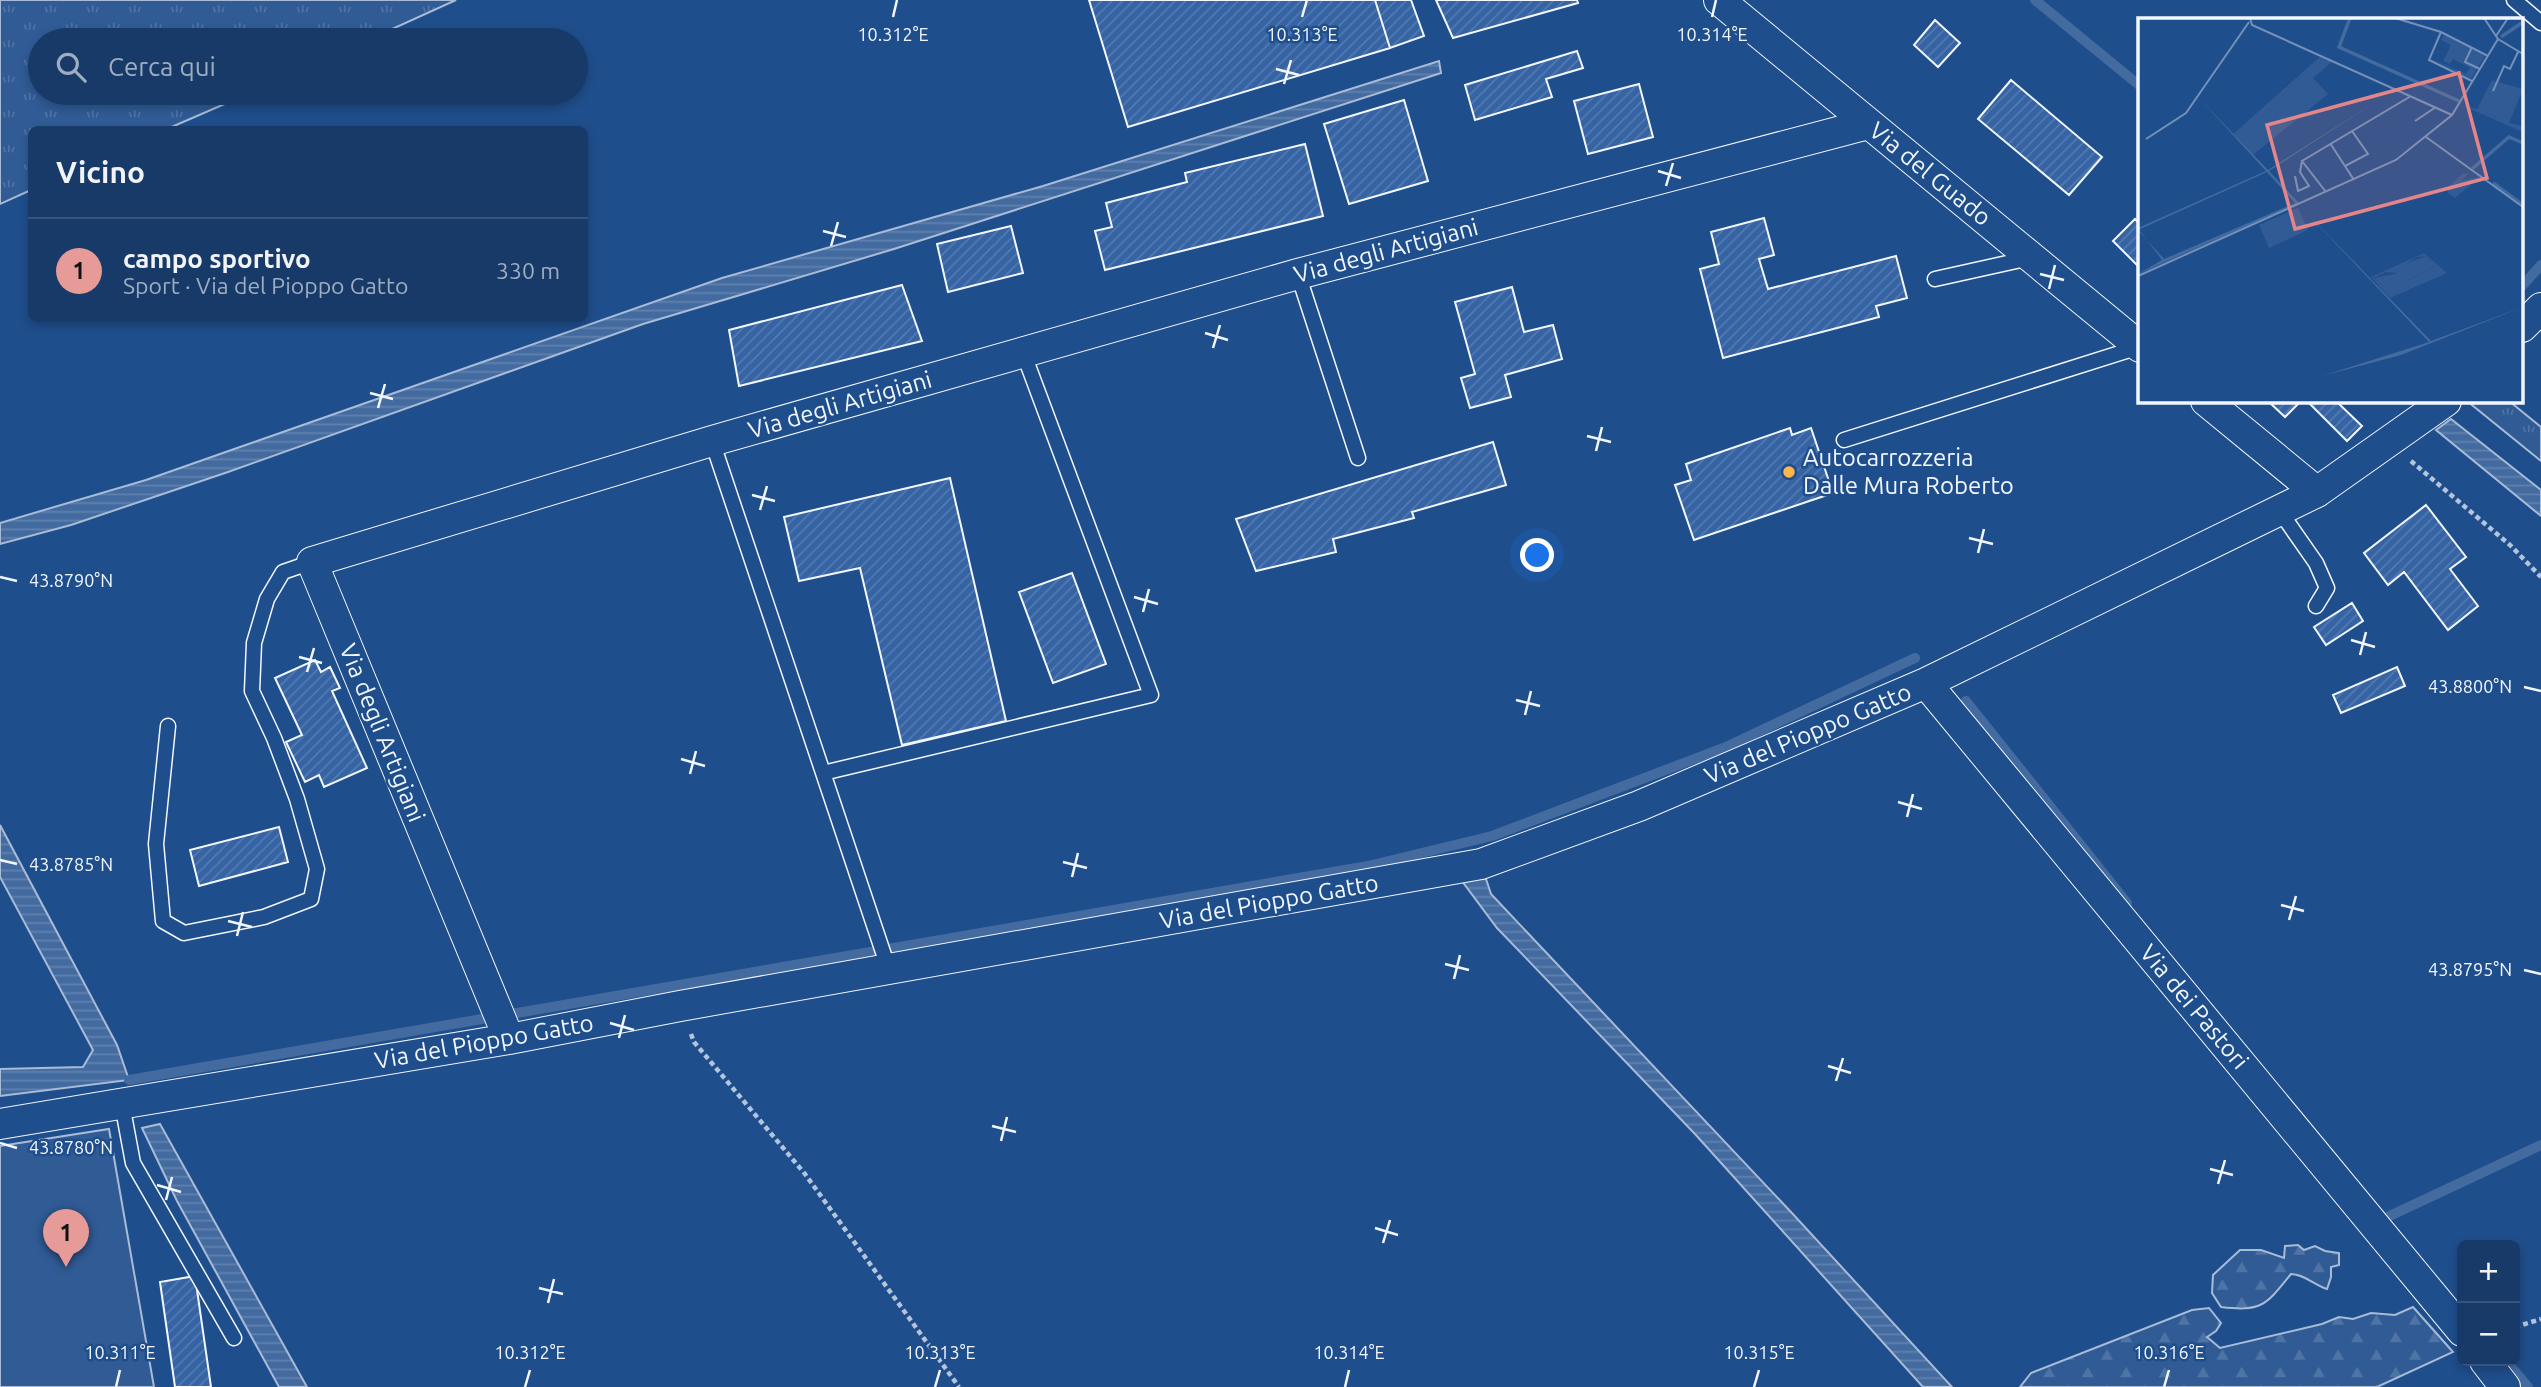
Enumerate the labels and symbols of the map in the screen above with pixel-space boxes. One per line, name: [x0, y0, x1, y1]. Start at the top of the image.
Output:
inset map: [2138, 18, 2524, 402]
text: 10.312°E: [857, 24, 929, 44]
text: 10.313°E: [1266, 24, 1338, 44]
text: 10.314°E: [1676, 24, 1748, 44]
street label: Via del Guado: [1864, 116, 1997, 231]
street label: Via degli Artigiani: [1291, 213, 1481, 288]
street label: Via degli Artigiani: [745, 365, 935, 444]
place label: Autocarrozzeria Dalle Mura Roberto: [1803, 444, 2014, 499]
marker: Autocarrozzeria Dalle Mura Roberto: [1781, 464, 1797, 480]
your location: [1520, 538, 1554, 572]
text: 43.8790°N: [29, 570, 113, 590]
street label: Via degli Artigiani: [334, 640, 431, 826]
text: 43.8800°N: [2428, 676, 2512, 696]
street label: Via del Pioppo Gatto: [1700, 678, 1915, 789]
text: 43.8785°N: [29, 854, 113, 874]
street label: Via del Pioppo Gatto: [1157, 869, 1380, 934]
street label: Via dei Pastori: [2135, 939, 2254, 1074]
text: 43.8795°N: [2428, 959, 2512, 979]
street label: Via del Pioppo Gatto: [372, 1009, 595, 1074]
text: 43.8780°N: [29, 1137, 113, 1157]
pin: 1: [43, 1209, 89, 1267]
text: 10.311°E: [84, 1342, 156, 1362]
text: 10.312°E: [494, 1342, 566, 1362]
text: 10.313°E: [904, 1342, 976, 1362]
text: 10.314°E: [1313, 1342, 1385, 1362]
text: 10.315°E: [1723, 1342, 1795, 1362]
text: 10.316°E: [2133, 1342, 2205, 1362]

